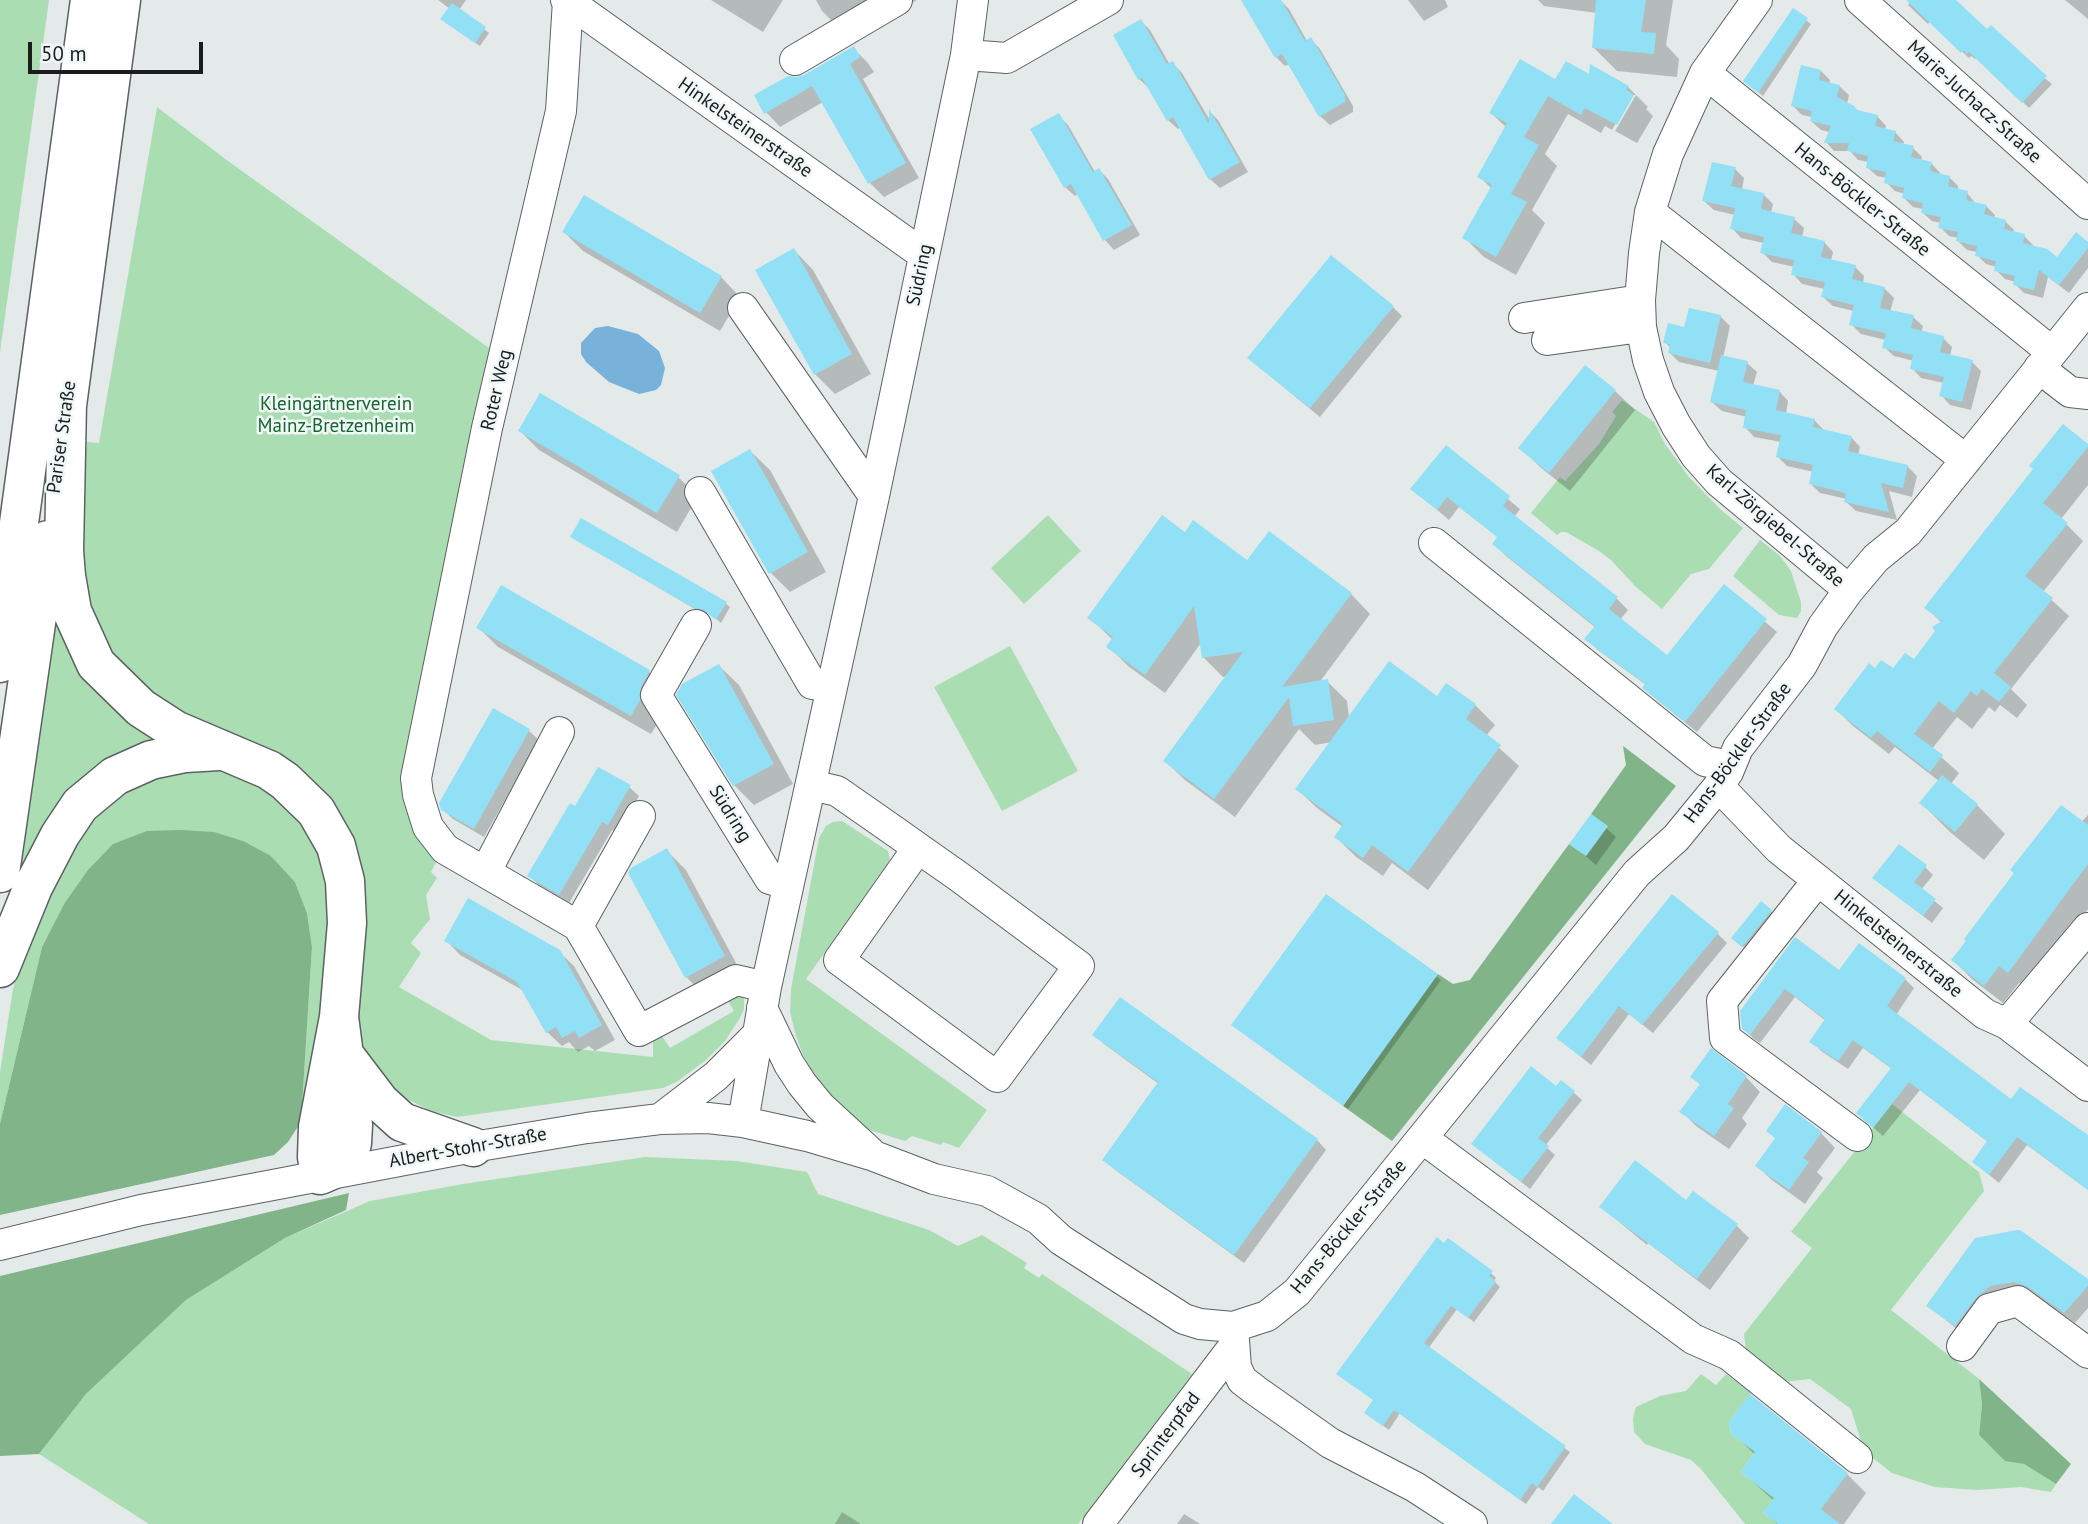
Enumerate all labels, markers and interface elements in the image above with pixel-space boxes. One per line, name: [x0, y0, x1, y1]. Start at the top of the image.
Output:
scale bar: [32, 28, 206, 72]
street label: Marie-Juchacz-Straße: [1902, 36, 2046, 168]
text: 50 m: [41, 40, 87, 67]
street label: Hinkelsteinerstraße: [673, 73, 817, 183]
street label: Hans-Böckler-Straße: [1789, 138, 1935, 262]
street label: Südring: [902, 242, 938, 308]
street label: Roter Weg: [477, 347, 517, 433]
street label: Pariser Straße: [43, 379, 81, 495]
park label: Kleingärtnerverein Mainz-Bretzenheim: [258, 394, 414, 438]
street label: Karl-Zörgiebel-Straße: [1701, 460, 1849, 592]
street label: Hans-Böckler-Straße: [1679, 678, 1797, 828]
street label: Südring: [704, 781, 756, 847]
street label: Hinkelsteinerstraße: [1829, 885, 1967, 1003]
street label: Albert-Stohr-Straße: [387, 1123, 549, 1173]
street label: Hans-Böckler-Straße: [1286, 1155, 1412, 1299]
street label: Sprinterpfad: [1127, 1388, 1205, 1482]

